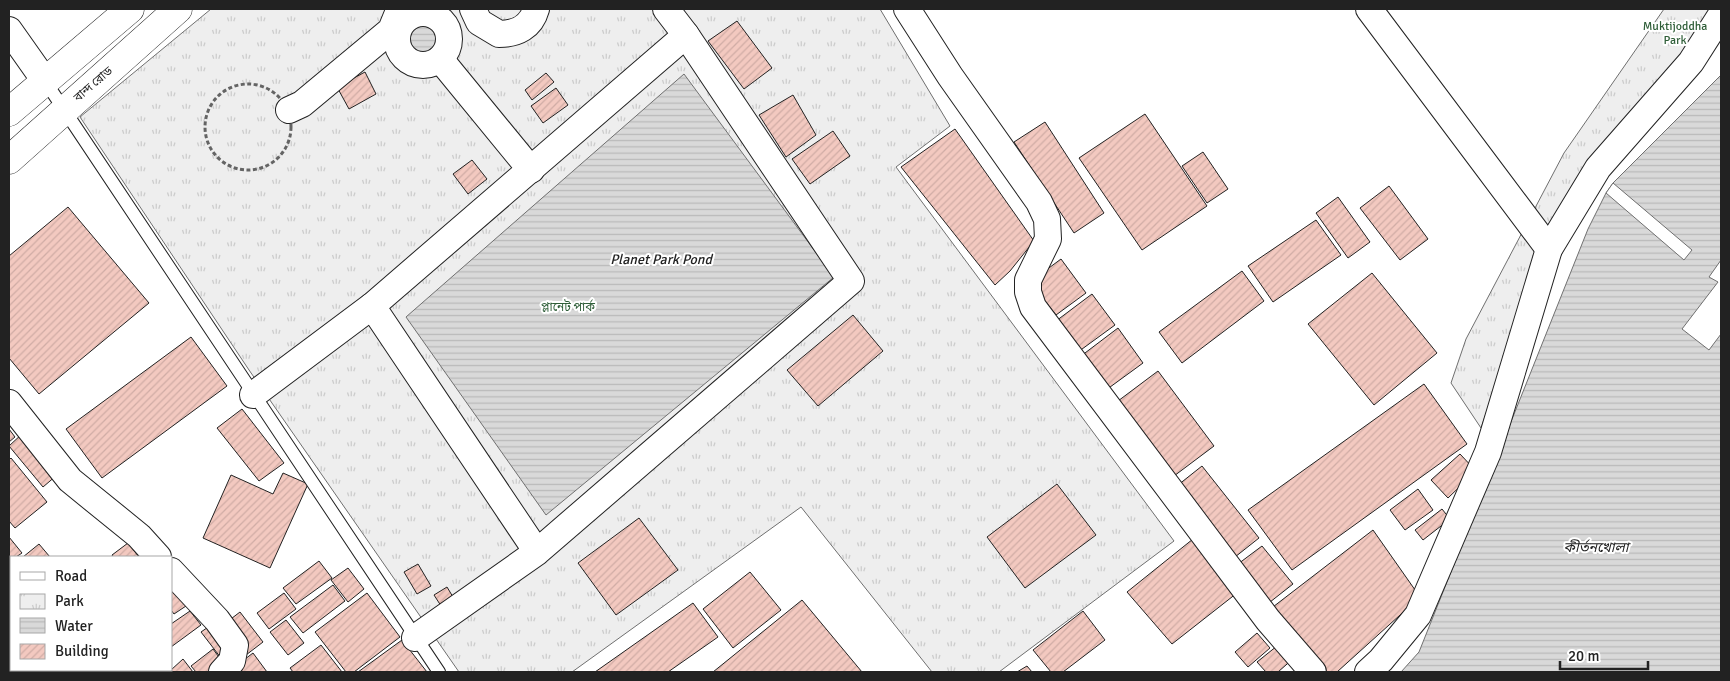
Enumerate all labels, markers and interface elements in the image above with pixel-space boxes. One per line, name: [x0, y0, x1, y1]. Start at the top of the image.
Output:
park label: Muktijoddha Park: [1643, 19, 1707, 48]
street label: বান্দ রোড: [70, 63, 116, 106]
water label: Planet Park Pond: [610, 251, 713, 268]
park label: প্লানেট পার্ক: [541, 299, 595, 315]
water label: কীর্তনখোলা: [1564, 539, 1632, 556]
legend: [10, 556, 172, 671]
text: Road: [55, 567, 87, 585]
text: Park: [55, 592, 84, 610]
text: Water: [55, 617, 93, 635]
scale bar: [1560, 638, 1648, 670]
text: Building: [55, 642, 109, 660]
text: 20 m: [1568, 647, 1599, 665]

